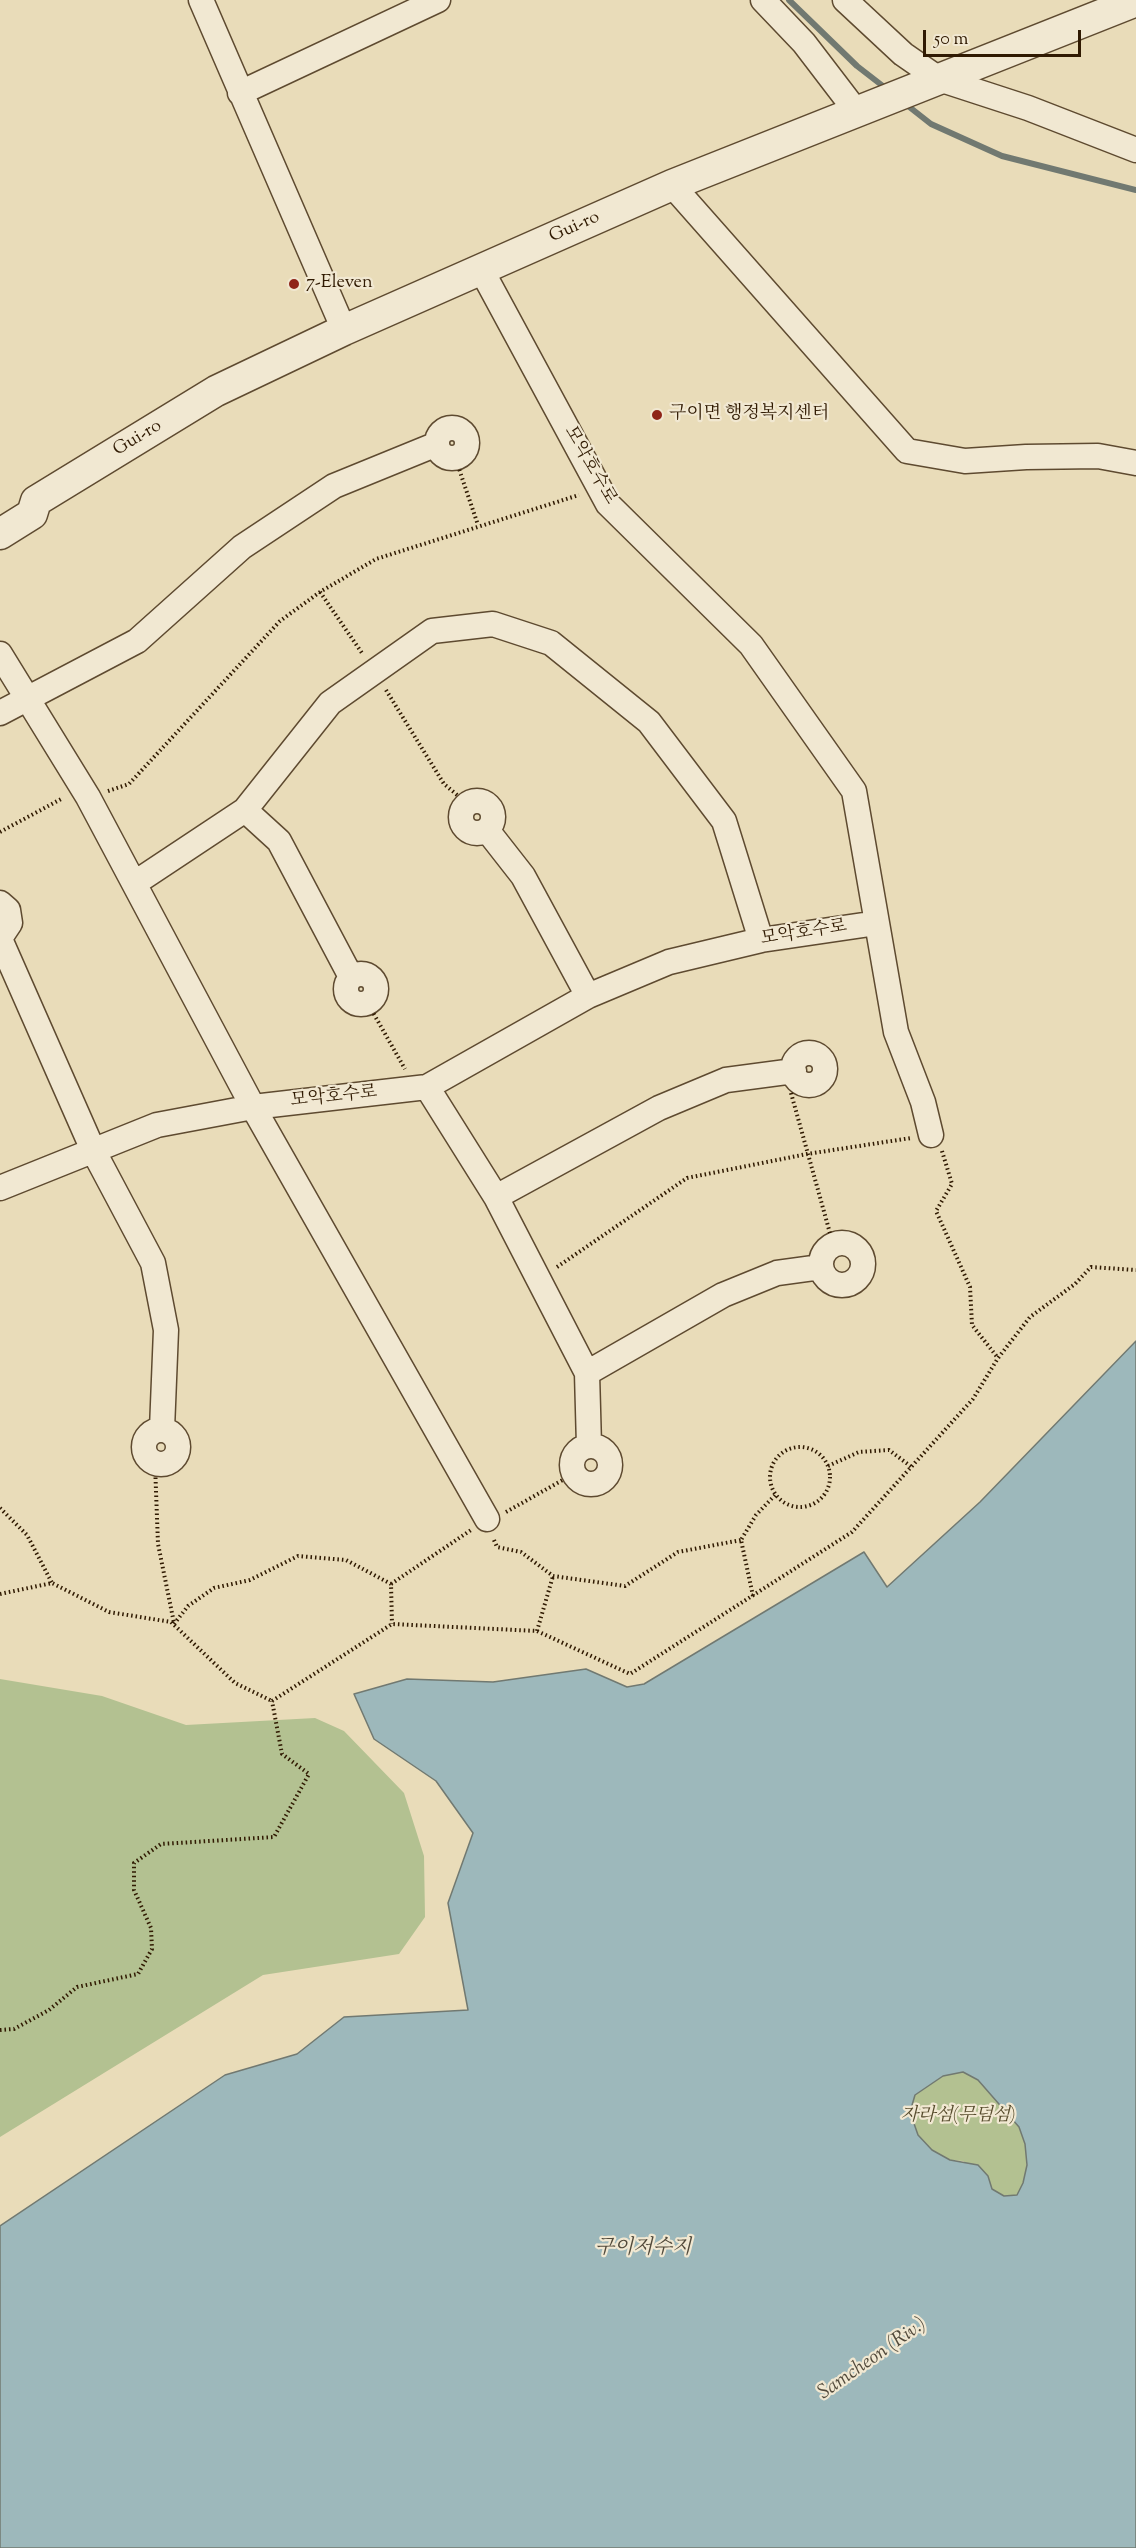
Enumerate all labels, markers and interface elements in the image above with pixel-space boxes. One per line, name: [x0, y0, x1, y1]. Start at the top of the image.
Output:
scale bar: [926, 18, 1084, 56]
text: 50 m: [934, 27, 968, 53]
street label: Gui-ro: [546, 207, 604, 249]
place label: 7-Eleven: [306, 273, 373, 295]
marker: 7-Eleven: [287, 277, 301, 291]
place label: 구이면 행정복지센터: [669, 404, 829, 426]
marker: 구이면 행정복지센터: [650, 408, 664, 422]
street label: Gui-ro: [110, 416, 166, 462]
street label: 모악호수로: [558, 423, 620, 509]
street label: 모악호수로: [759, 917, 849, 951]
street label: 모악호수로: [290, 1083, 378, 1113]
park label: 자라섬(무덤섬): [901, 2106, 1015, 2128]
water label: 구이저수지: [595, 2238, 691, 2262]
water label: Samcheon (Riv.): [814, 2314, 932, 2406]

